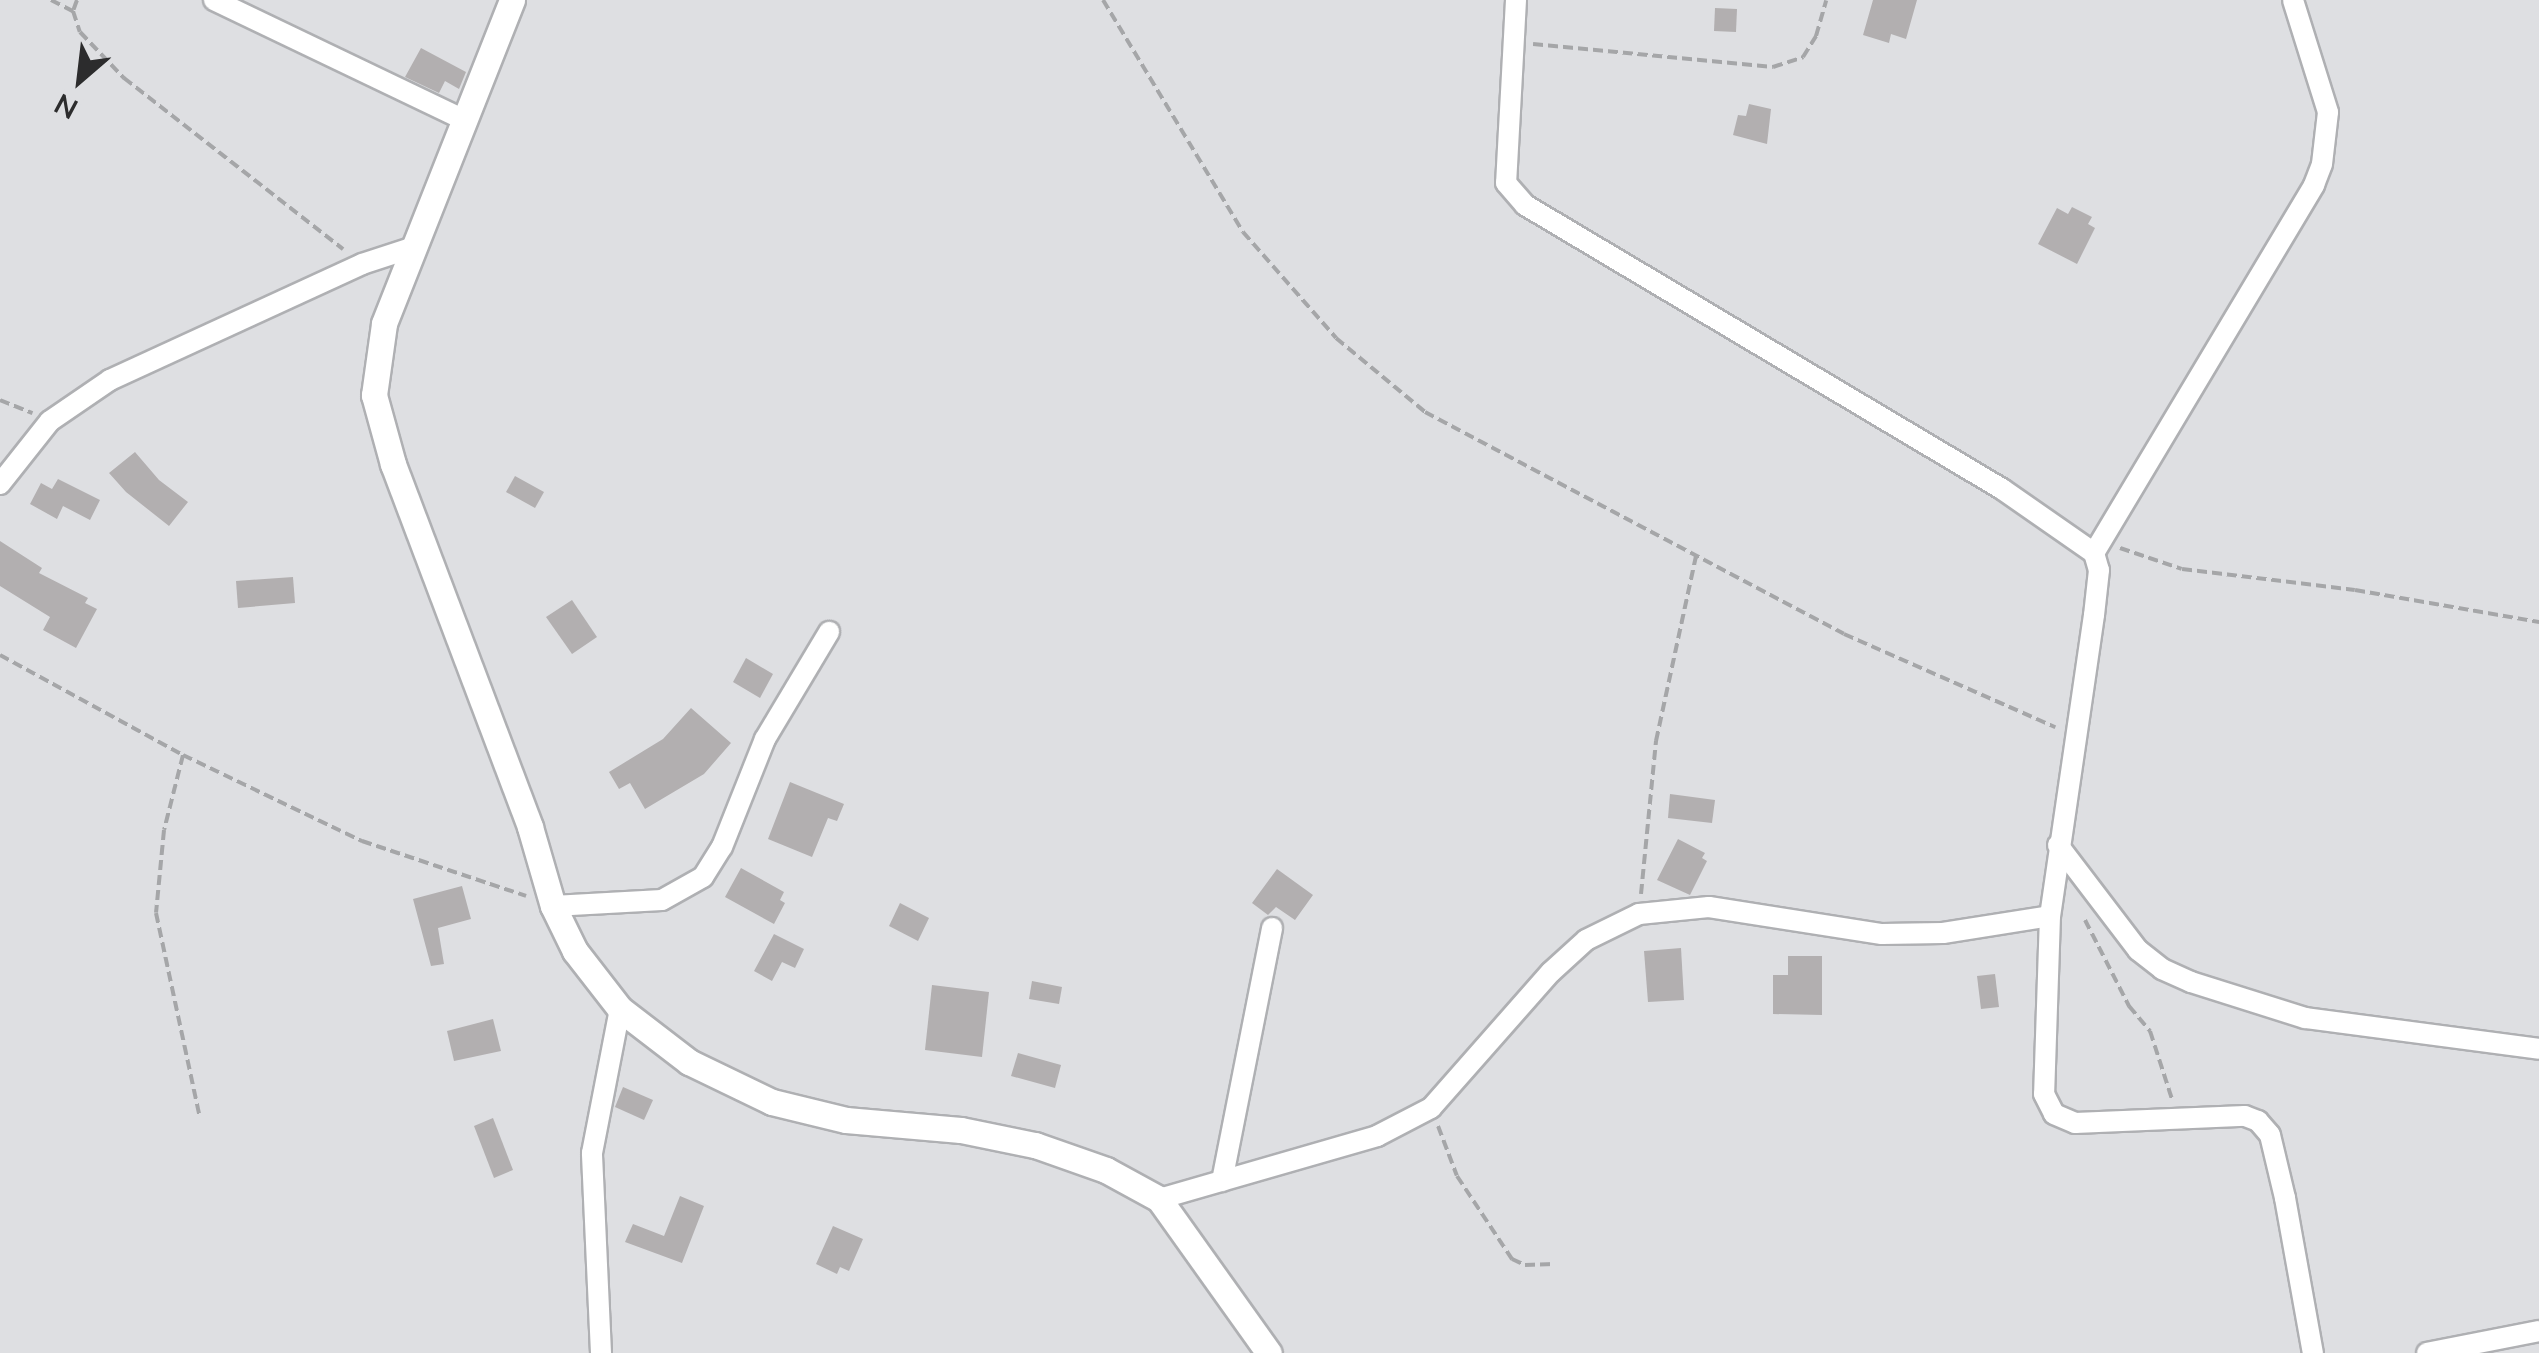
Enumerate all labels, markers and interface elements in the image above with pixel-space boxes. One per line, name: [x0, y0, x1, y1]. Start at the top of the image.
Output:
north arrow: [30, 30, 130, 130]
text: N: [48, 87, 83, 127]

